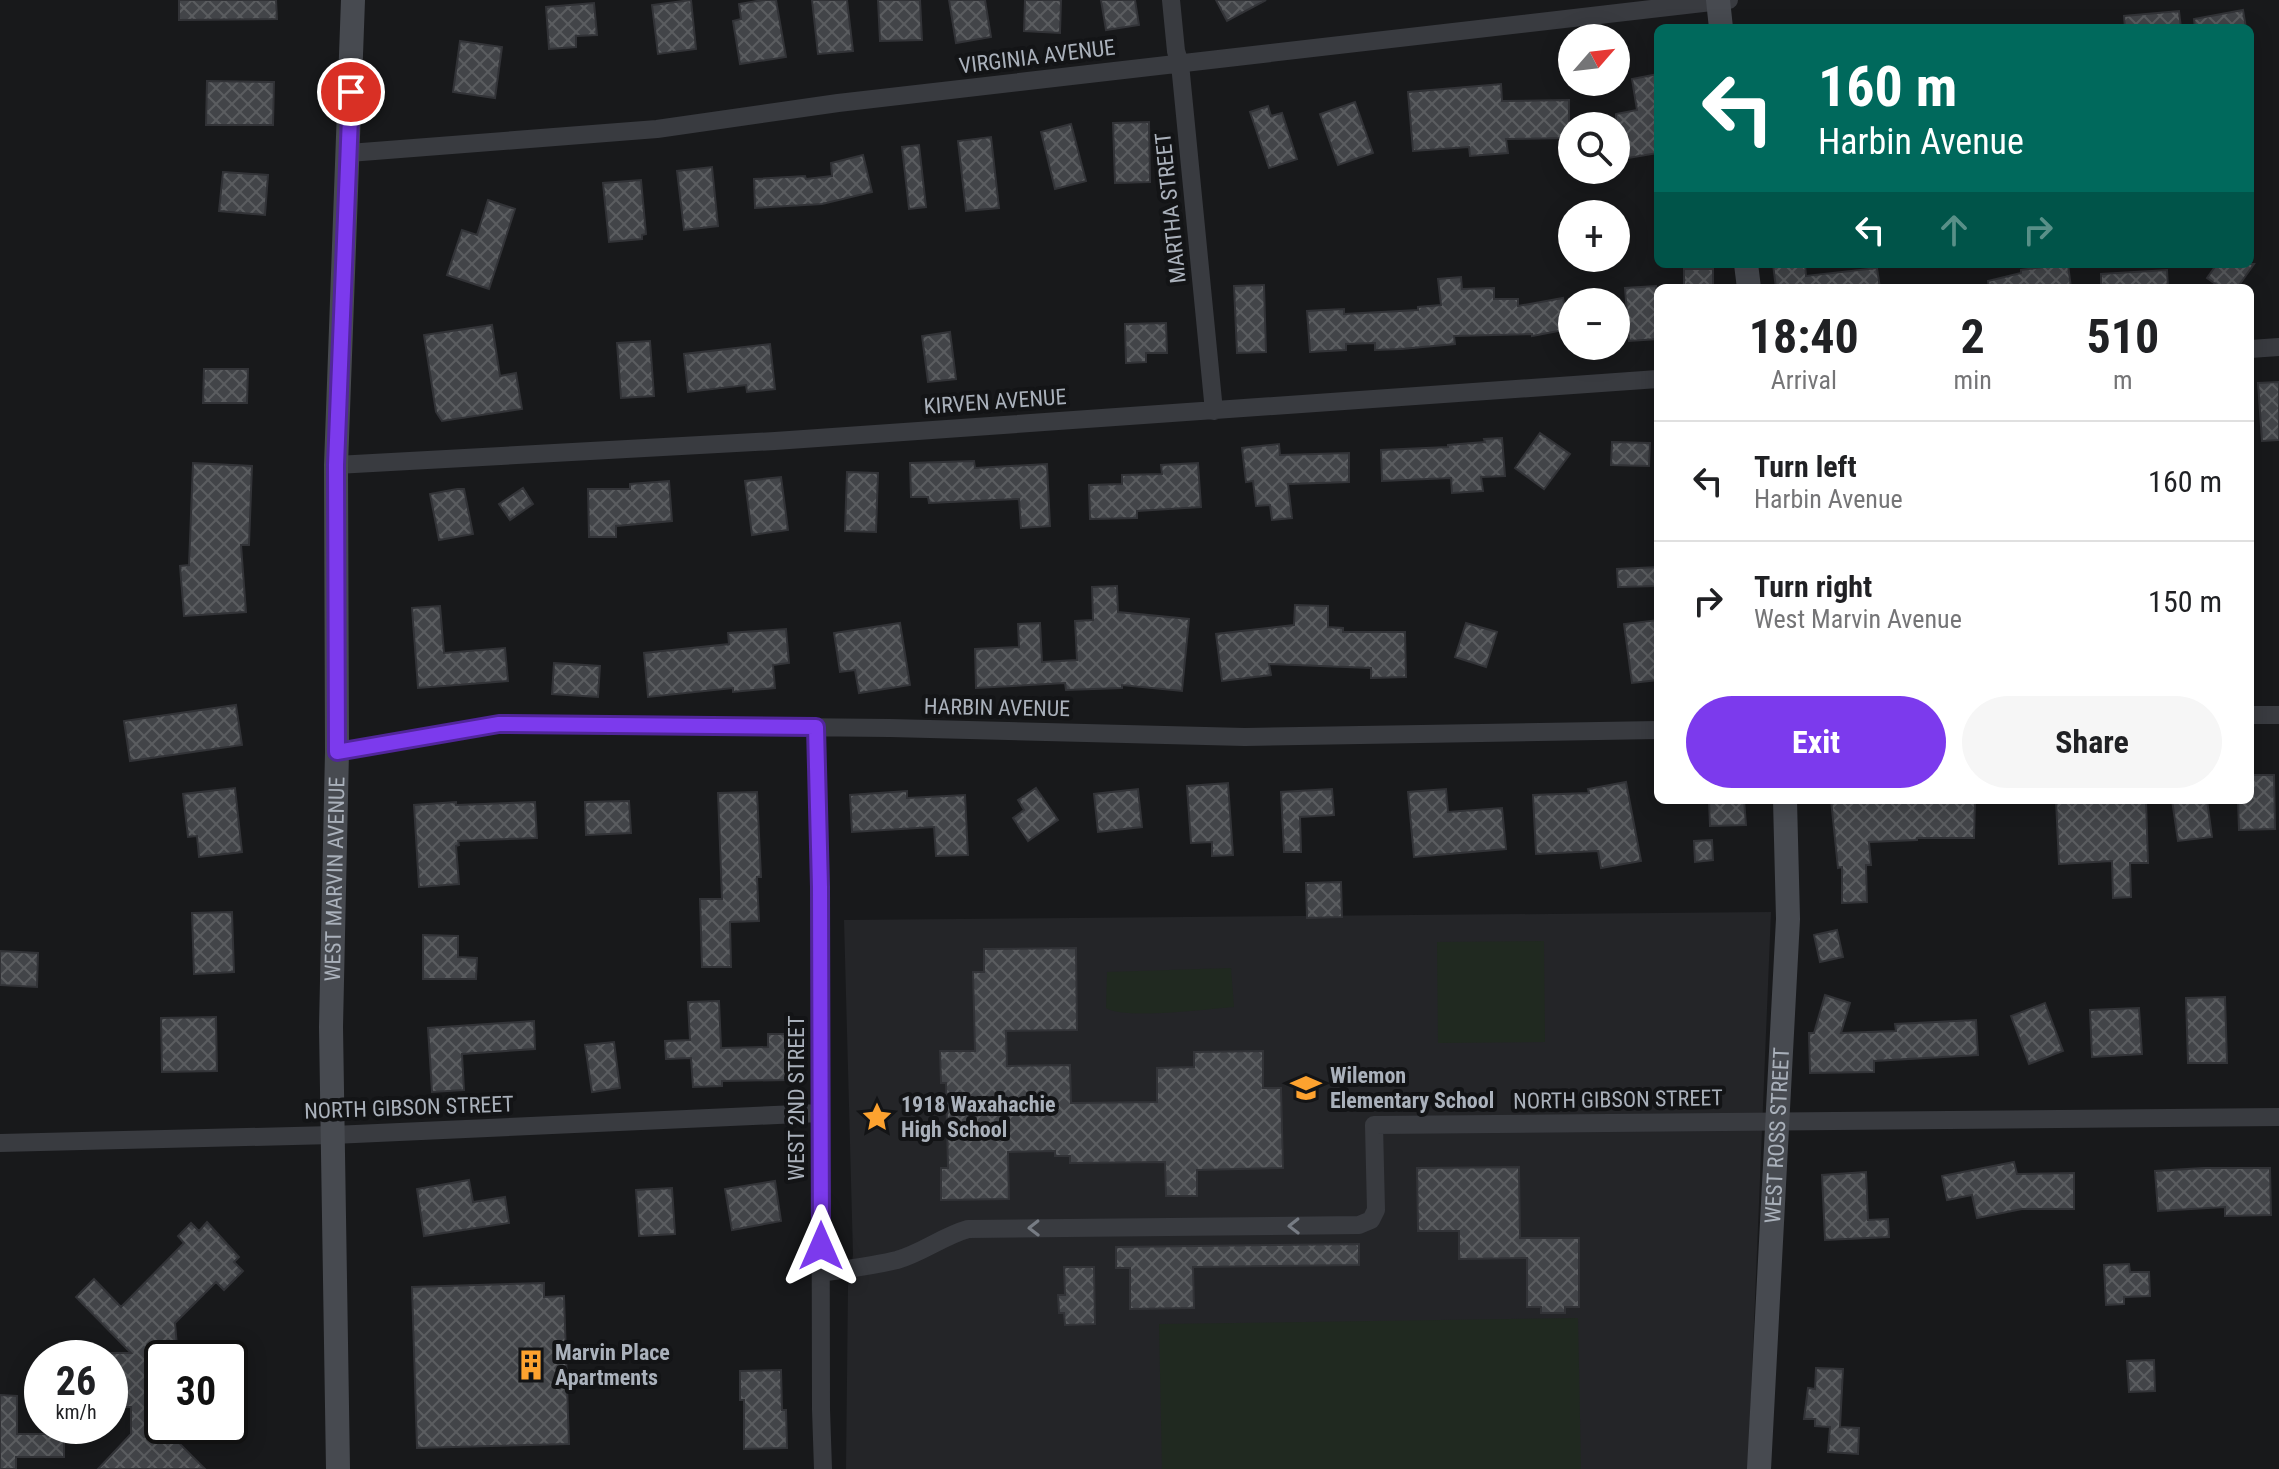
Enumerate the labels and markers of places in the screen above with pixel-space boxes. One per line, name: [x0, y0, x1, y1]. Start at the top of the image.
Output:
pin: [317, 58, 385, 126]
place label: Wilemon Elementary School: [1330, 1063, 1494, 1113]
school or university icon: Wilemon Elementary School: [1289, 1071, 1323, 1105]
place label: 1918 Waxahachie High School: [901, 1092, 1056, 1142]
place icon: 1918 Waxahachie High School: [860, 1100, 894, 1134]
place label: Marvin Place Apartments: [555, 1340, 670, 1390]
building icon: Marvin Place Apartments: [514, 1348, 548, 1382]

